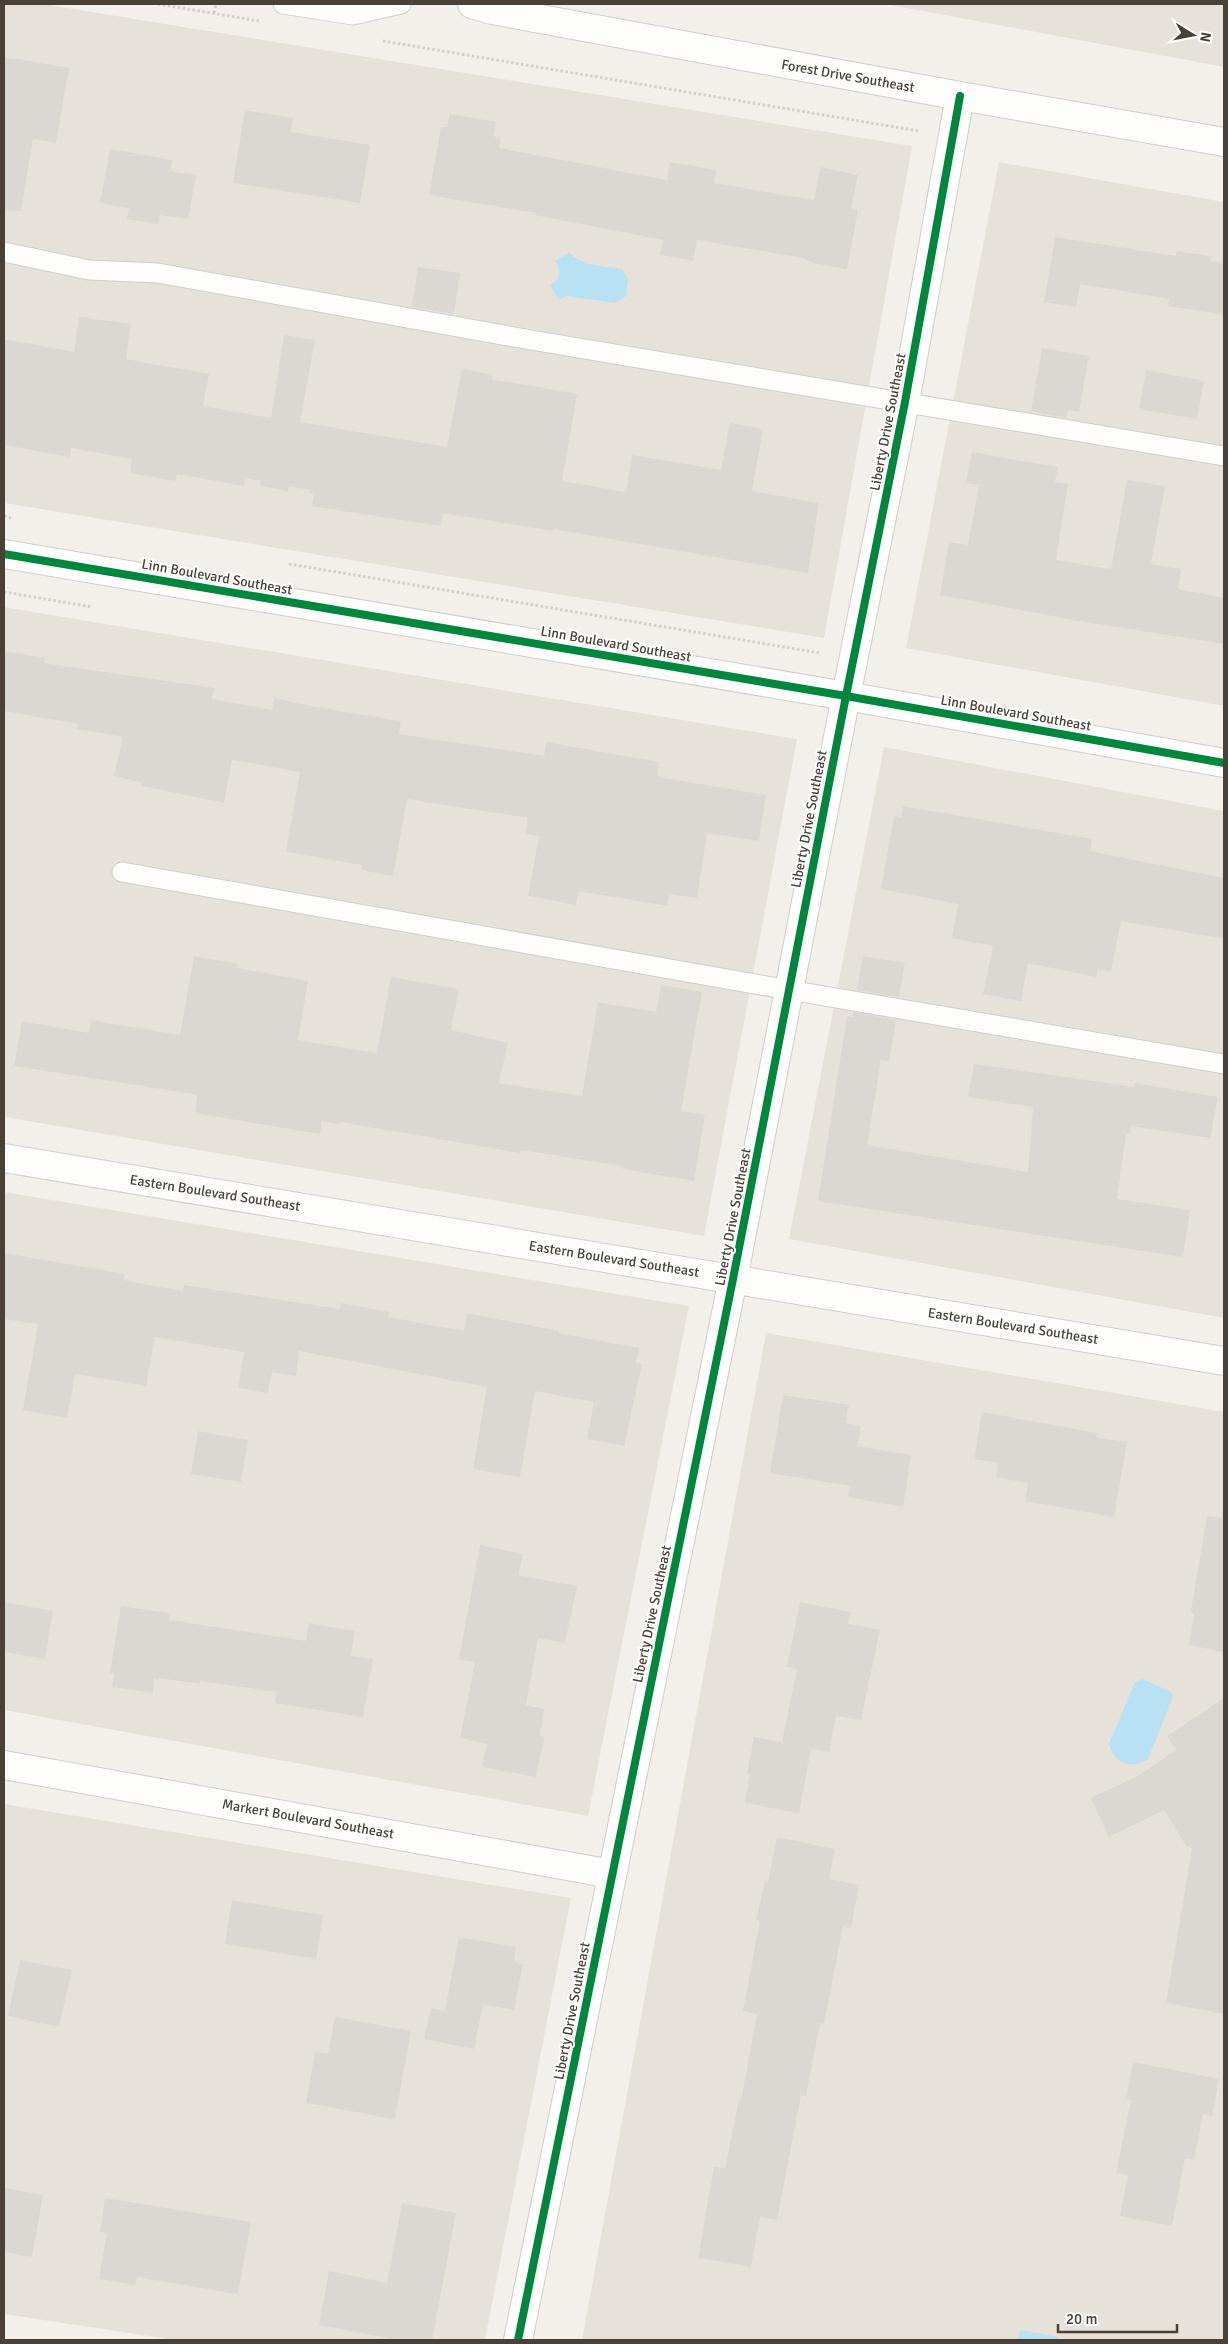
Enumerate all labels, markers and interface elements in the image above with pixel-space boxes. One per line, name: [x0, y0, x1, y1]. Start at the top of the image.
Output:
north arrow: [1168, 10, 1218, 60]
text: N: [1196, 31, 1215, 43]
street label: Forest Drive Southeast: [780, 56, 916, 96]
street label: Liberty Drive Southeast: [866, 352, 910, 492]
street label: Linn Boulevard Southeast: [140, 555, 294, 599]
street label: Linn Boulevard Southeast: [539, 622, 693, 666]
street label: Linn Boulevard Southeast: [939, 691, 1093, 735]
street label: Liberty Drive Southeast: [787, 749, 831, 889]
street label: Liberty Drive Southeast: [711, 1147, 755, 1287]
street label: Eastern Boulevard Southeast: [129, 1171, 301, 1215]
street label: Eastern Boulevard Southeast: [528, 1237, 700, 1281]
street label: Eastern Boulevard Southeast: [927, 1304, 1099, 1348]
street label: Liberty Drive Southeast: [629, 1544, 675, 1684]
street label: Markert Boulevard Southeast: [221, 1795, 395, 1843]
street label: Liberty Drive Southeast: [550, 1941, 594, 2081]
scale bar: [1058, 2302, 1177, 2334]
text: 20 m: [1066, 2310, 1097, 2328]

